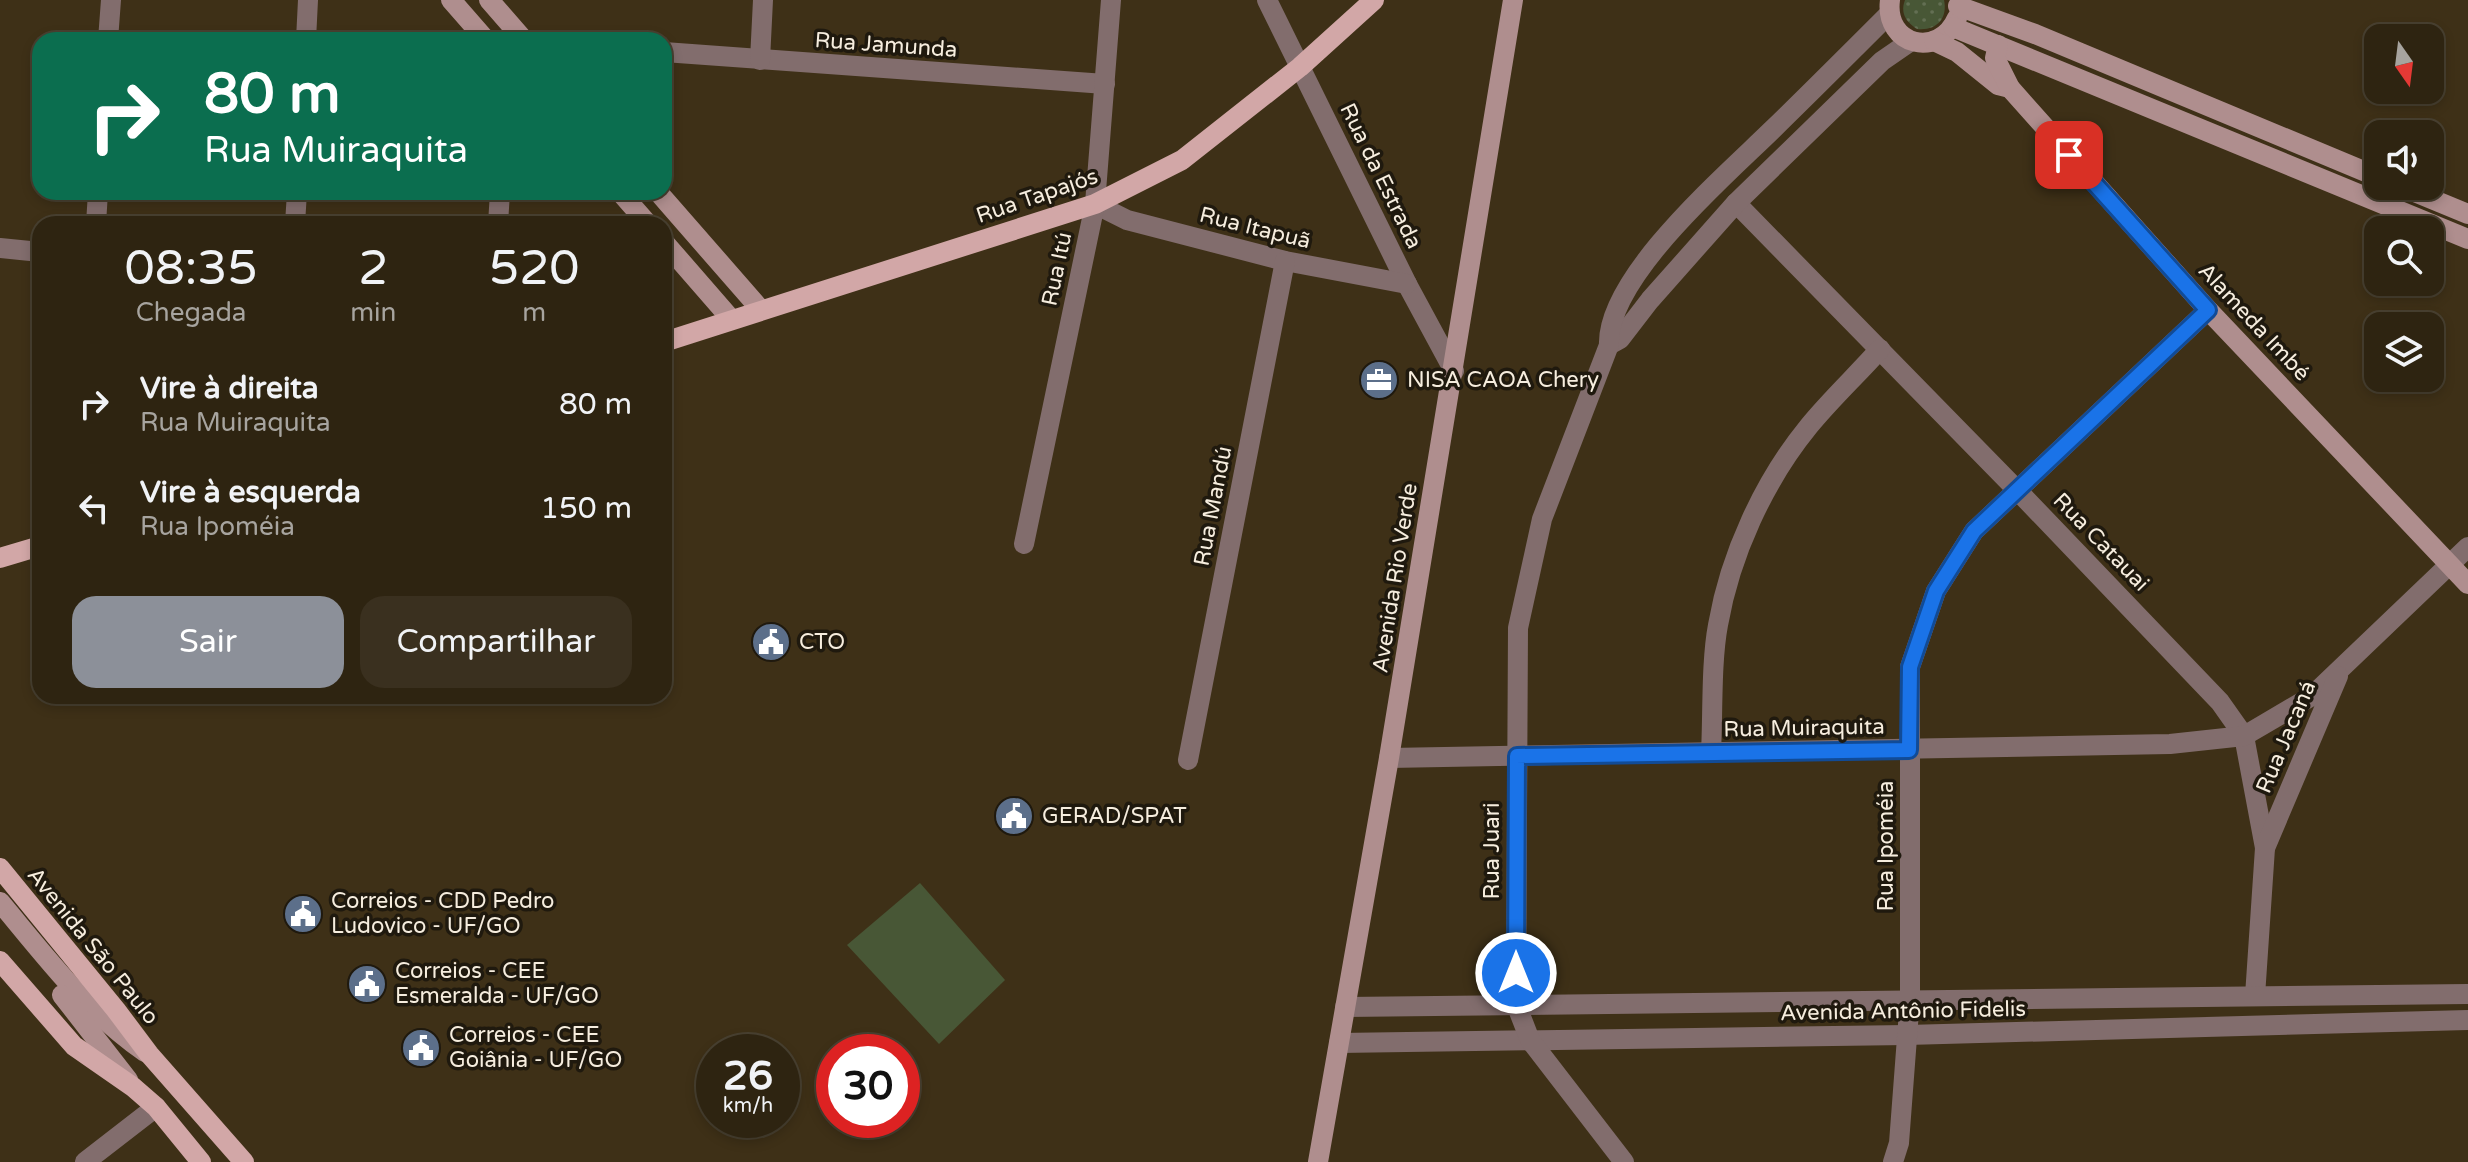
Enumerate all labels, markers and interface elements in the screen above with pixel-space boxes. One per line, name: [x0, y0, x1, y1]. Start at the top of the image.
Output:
north arrow: [2364, 24, 2444, 104]
map controls: [2364, 24, 2444, 392]
street label: Rua Jamunda: [814, 27, 958, 63]
text: 80 m: [204, 61, 340, 128]
icon: right: [72, 64, 176, 168]
street label: Rua da Estrada: [1334, 99, 1428, 253]
button: sound: [2364, 120, 2444, 200]
pin: [2035, 121, 2103, 189]
text: Rua Muiraquita: [204, 129, 468, 172]
icon: arrive: [2047, 133, 2091, 177]
street label: Rua Tapajós: [973, 163, 1101, 229]
street label: Rua Itapuã: [1197, 202, 1313, 254]
button: search: [2364, 216, 2444, 296]
street label: Rua Itú: [1036, 230, 1078, 308]
text: 08:35: [125, 240, 258, 298]
text: 2: [358, 240, 388, 298]
text: 520: [489, 240, 579, 298]
street label: Alameda Imbé: [2193, 258, 2315, 386]
text: Chegada: [136, 297, 246, 328]
text: min: [350, 297, 396, 328]
text: m: [522, 297, 546, 328]
button: layers: [2364, 312, 2444, 392]
office icon: NISA CAOA Chery: [1358, 359, 1400, 401]
place label: NISA CAOA Chery: [1407, 367, 1599, 393]
text: Vire à direita: [140, 370, 319, 407]
icon: right: [72, 382, 116, 426]
text: 80 m: [559, 386, 632, 423]
text: Rua Muiraquita: [140, 407, 331, 438]
street label: Rua Mandú: [1189, 444, 1237, 568]
text: Vire à esquerda: [140, 474, 361, 511]
street label: Avenida Rio Verde: [1367, 481, 1423, 675]
icon: left: [72, 486, 116, 530]
street label: Rua Catauai: [2048, 487, 2154, 597]
text: 150 m: [540, 490, 632, 527]
text: Rua Ipoméia: [140, 511, 295, 542]
button: Sair: [72, 596, 344, 688]
button: Compartilhar: [360, 596, 632, 688]
public building icon: CTO: [750, 621, 792, 663]
place label: CTO: [799, 629, 845, 655]
street label: Rua Jacaná: [2251, 677, 2321, 797]
street label: Rua Muiraquita: [1723, 714, 1885, 742]
street label: Rua Ipoméia: [1873, 781, 1899, 911]
public building icon: GERAD/SPAT: [993, 795, 1035, 837]
street label: Rua Juari: [1479, 802, 1505, 900]
place label: GERAD/SPAT: [1042, 803, 1187, 829]
street label: Avenida São Paulo: [22, 862, 164, 1030]
place label: Correios - CDD Pedro Ludovico - UF/GO: [331, 888, 554, 939]
public building icon: Correios - CDD Pedro Ludovico - UF/GO: [282, 893, 324, 935]
position arrow: [1474, 931, 1558, 1015]
place label: Correios - CEE Esmeralda - UF/GO: [395, 958, 599, 1009]
public building icon: Correios - CEE Esmeralda - UF/GO: [346, 963, 388, 1005]
street label: Avenida Antônio Fidelis: [1780, 996, 2026, 1026]
place label: Correios - CEE Goiânia - UF/GO: [449, 1022, 622, 1073]
public building icon: Correios - CEE Goiânia - UF/GO: [400, 1027, 442, 1069]
speed limit sign: 30: [816, 1034, 920, 1138]
text: 26: [723, 1052, 773, 1100]
text: km/h: [723, 1094, 773, 1118]

